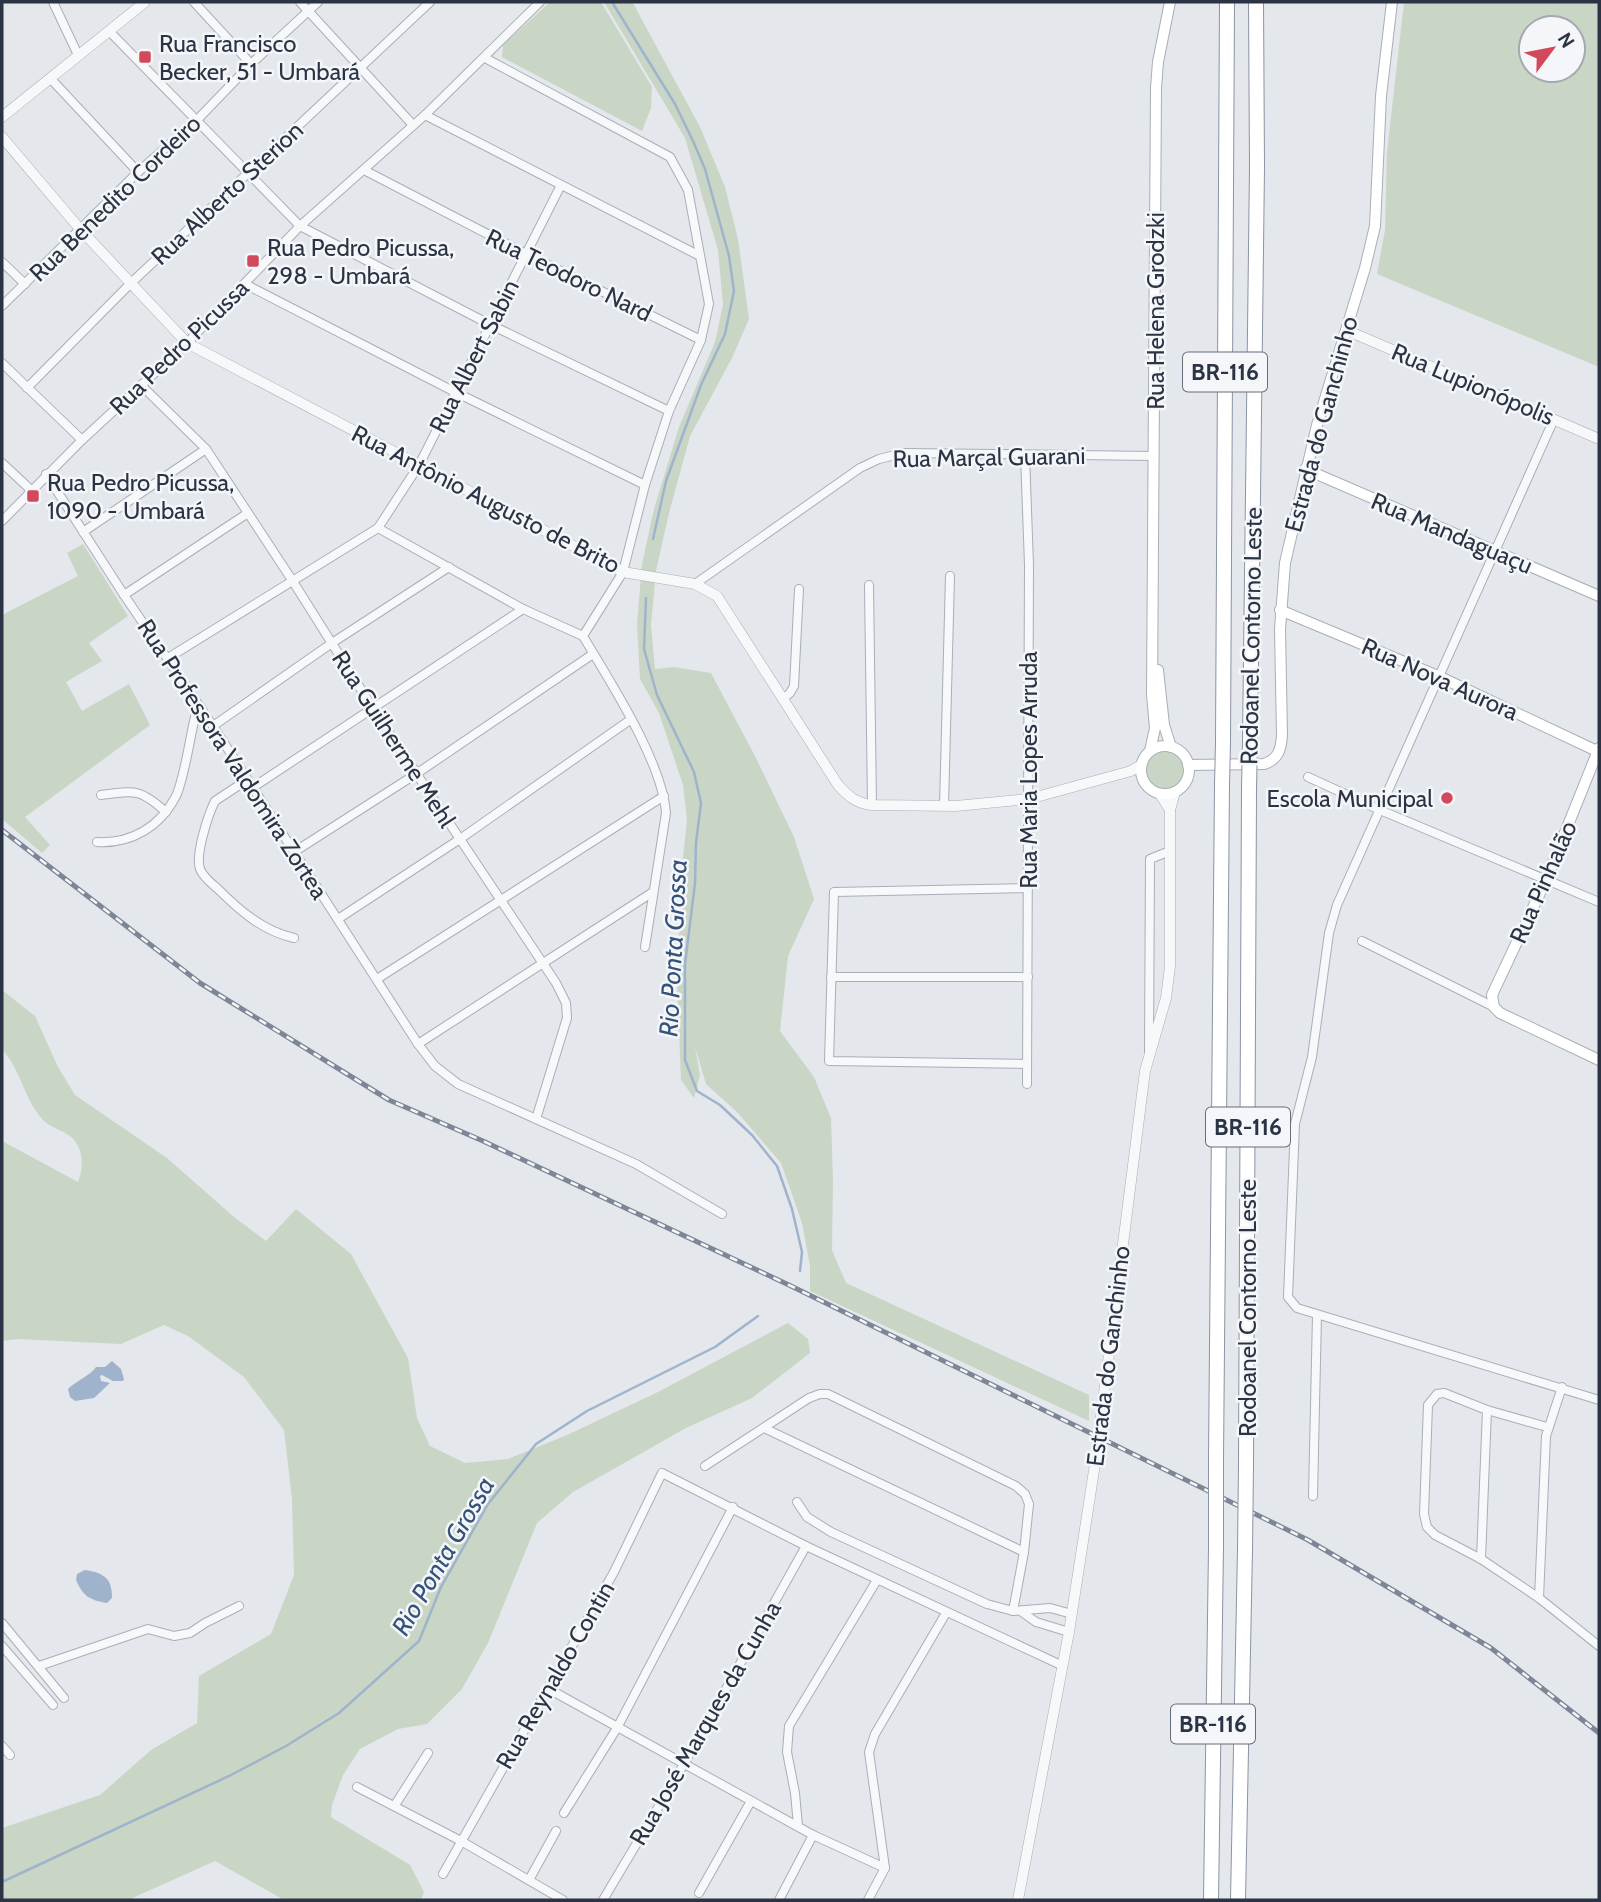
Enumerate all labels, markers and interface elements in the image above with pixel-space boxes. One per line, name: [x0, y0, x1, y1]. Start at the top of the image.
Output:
north arrow: [1517, 14, 1587, 84]
text: N: [1553, 28, 1579, 52]
place label: Rua Francisco Becker, 51 - Umbará: [159, 29, 361, 86]
marker: Rua Francisco Becker, 51 - Umbará: [137, 49, 153, 65]
street label: Rua Benedito Cordeiro: [23, 109, 207, 287]
street label: Rua Alberto Sterion: [145, 115, 309, 271]
street label: Rua Helena Grodzki: [1141, 212, 1170, 410]
street label: Rua Teodoro Nard: [481, 222, 657, 328]
place label: Rua Pedro Picussa, 298 - Umbará: [267, 233, 454, 290]
marker: Rua Pedro Picussa, 298 - Umbará: [245, 253, 261, 269]
street label: Rua Pedro Picussa: [103, 273, 255, 421]
street label: Rua Albert Sabin: [423, 275, 525, 437]
street label: Estrada do Ganchinho: [1278, 313, 1364, 535]
street label: Rua Lupionópolis: [1387, 337, 1559, 431]
road number: BR-116: [1183, 352, 1267, 392]
street label: Rua Antônio Augusto de Brito: [347, 419, 625, 579]
street label: Rua Marçal Guarani: [892, 441, 1086, 473]
place label: Rua Pedro Picussa, 1090 - Umbará: [47, 468, 234, 525]
street label: Rua Mandaguaçu: [1367, 486, 1537, 580]
marker: Rua Pedro Picussa, 1090 - Umbará: [25, 488, 41, 504]
street label: Rodoanel Contorno Leste: [1234, 507, 1268, 765]
street label: Rua Professora Valdomira Zortea: [132, 614, 335, 905]
street label: Rua Nova Aurora: [1357, 632, 1523, 727]
street label: Rua Guilherme Mehl: [326, 645, 462, 833]
street label: Rua Maria Lopes Arruda: [1014, 651, 1043, 889]
place label: Escola Municipal: [1267, 784, 1433, 813]
marker: Escola Municipal: [1439, 790, 1455, 806]
street label: Rua Pinhalão: [1503, 816, 1583, 948]
water label: Rio Ponta Grossa: [652, 858, 694, 1038]
road number: BR-116: [1206, 1108, 1290, 1146]
street label: Rodoanel Contorno Leste: [1233, 1179, 1262, 1437]
street label: Estrada do Ganchinho: [1080, 1244, 1136, 1468]
water label: Rio Ponta Grossa: [385, 1471, 501, 1641]
street label: Rua Reynaldo Contin: [489, 1576, 621, 1774]
street label: Rua José Marques da Cunha: [623, 1595, 787, 1850]
road number: BR-116: [1171, 1704, 1255, 1744]

